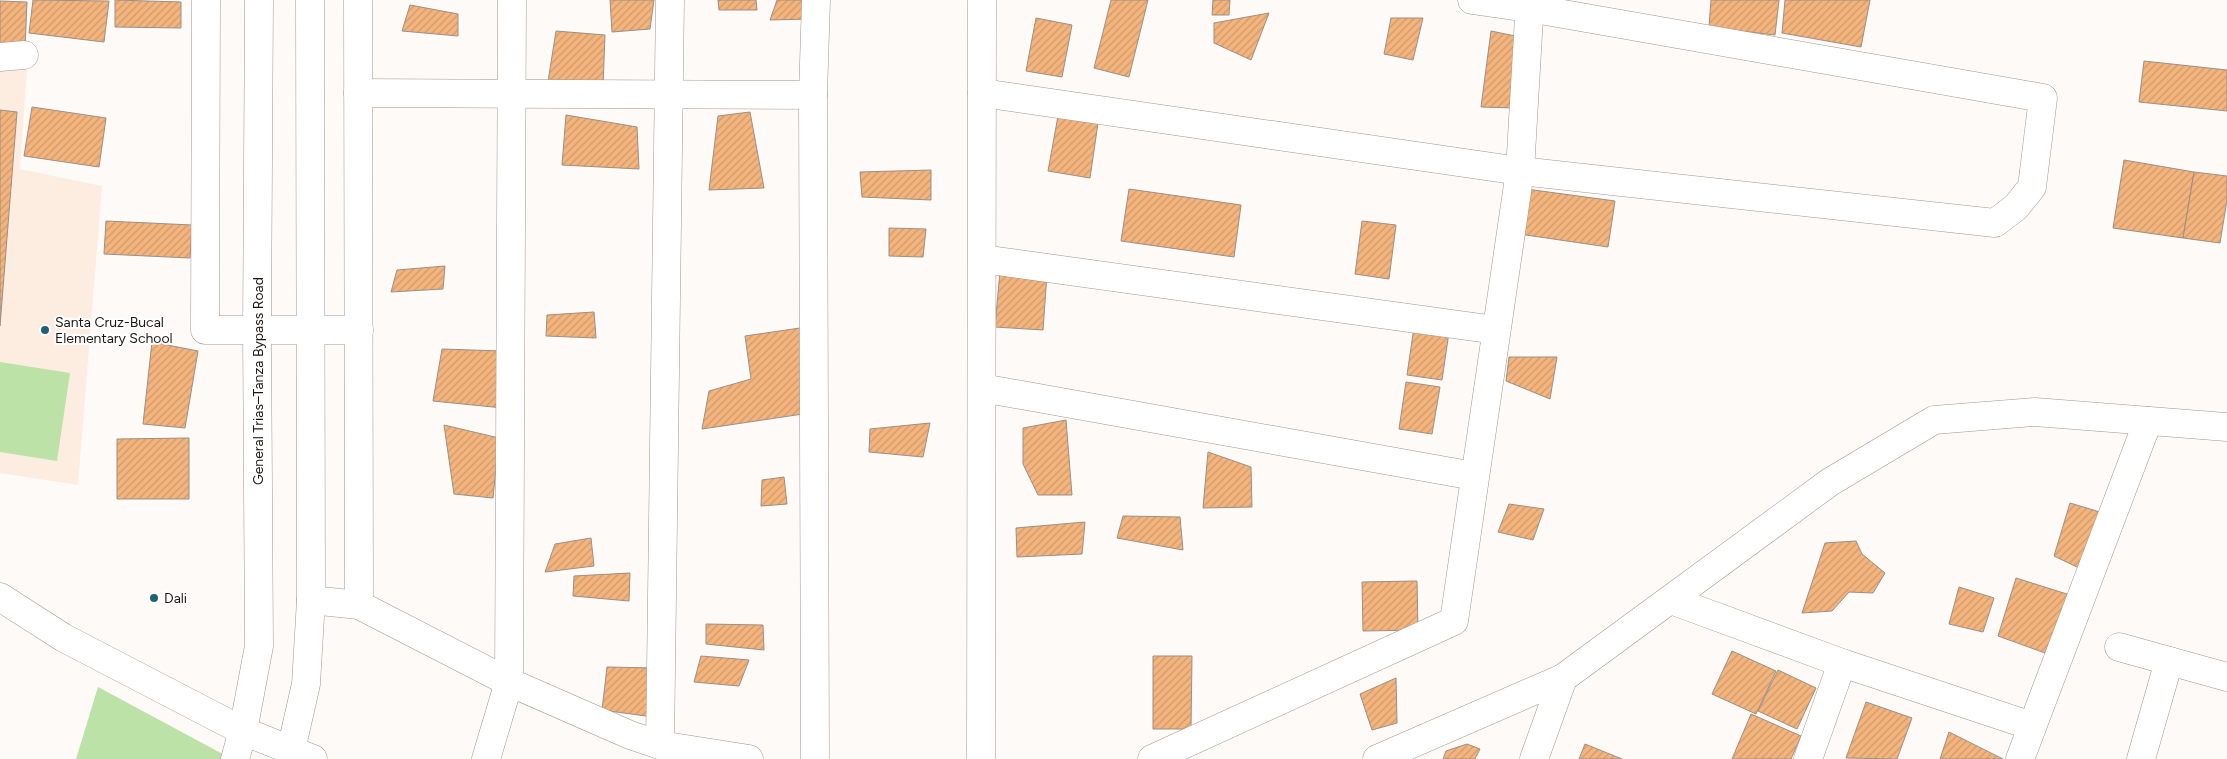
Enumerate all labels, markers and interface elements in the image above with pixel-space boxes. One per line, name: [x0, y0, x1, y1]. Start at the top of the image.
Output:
street label: General Trias–Tanza Bypass Road: [250, 277, 267, 485]
place label: Santa Cruz-Bucal Elementary School: [55, 314, 173, 347]
marker: Santa Cruz-Bucal Elementary School: [39, 324, 51, 336]
place label: Dali: [164, 590, 187, 607]
marker: Dali: [148, 592, 160, 604]

